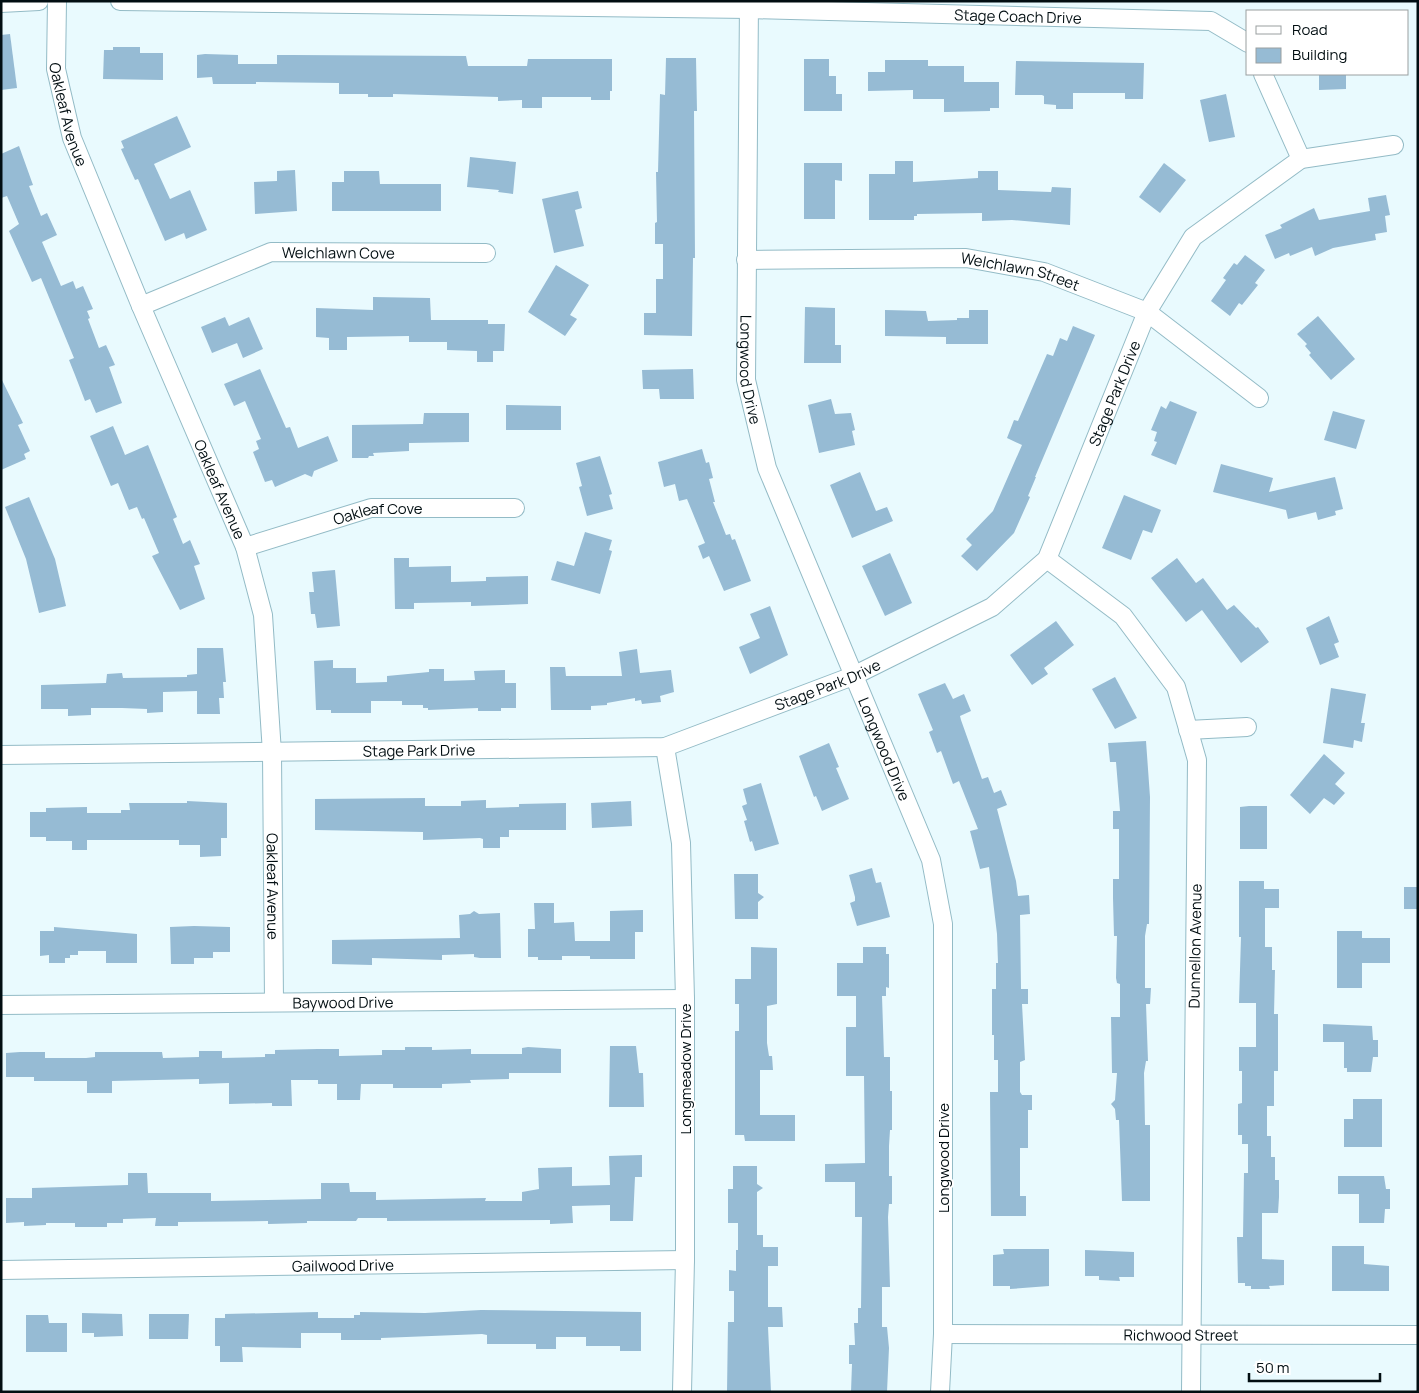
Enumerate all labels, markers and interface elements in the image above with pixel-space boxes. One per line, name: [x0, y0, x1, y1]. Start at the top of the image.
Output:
street label: Stage Coach Drive: [954, 4, 1082, 28]
legend: [1246, 10, 1409, 75]
text: Road: [1292, 19, 1328, 40]
text: Building: [1292, 44, 1347, 65]
street label: Oakleaf Avenue: [45, 62, 93, 170]
street label: Welchlawn Cove: [282, 242, 395, 263]
street label: Welchlawn Street: [959, 247, 1083, 295]
street label: Longwood Drive: [735, 315, 767, 427]
street label: Stage Park Drive: [1083, 337, 1145, 449]
street label: Oakleaf Avenue: [189, 436, 251, 543]
street label: Oakleaf Cove: [330, 498, 423, 530]
street label: Stage Park Drive: [771, 654, 884, 715]
street label: Longwood Drive: [854, 694, 916, 804]
street label: Stage Park Drive: [363, 739, 475, 761]
street label: Oakleaf Avenue: [262, 833, 284, 940]
street label: Dunnellon Avenue: [1183, 883, 1207, 1009]
street label: Baywood Drive: [292, 991, 394, 1013]
street label: Longmeadow Drive: [675, 1003, 696, 1134]
street label: Longwood Drive: [933, 1103, 954, 1213]
street label: Gailwood Drive: [292, 1254, 394, 1276]
street label: Richwood Street: [1123, 1324, 1239, 1345]
scale bar: [1249, 1350, 1380, 1382]
text: 50 m: [1256, 1357, 1290, 1378]

